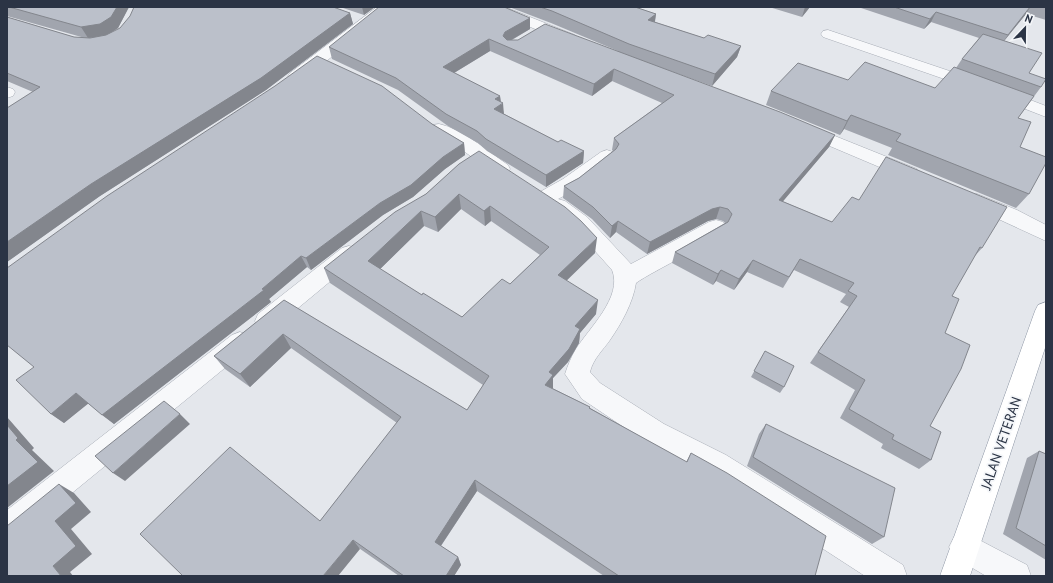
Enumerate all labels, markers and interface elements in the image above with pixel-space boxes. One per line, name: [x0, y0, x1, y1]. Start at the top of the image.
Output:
north arrow: [1005, 8, 1045, 48]
text: N: [1023, 11, 1035, 27]
street label: JALAN VETERAN: [976, 394, 1025, 493]

